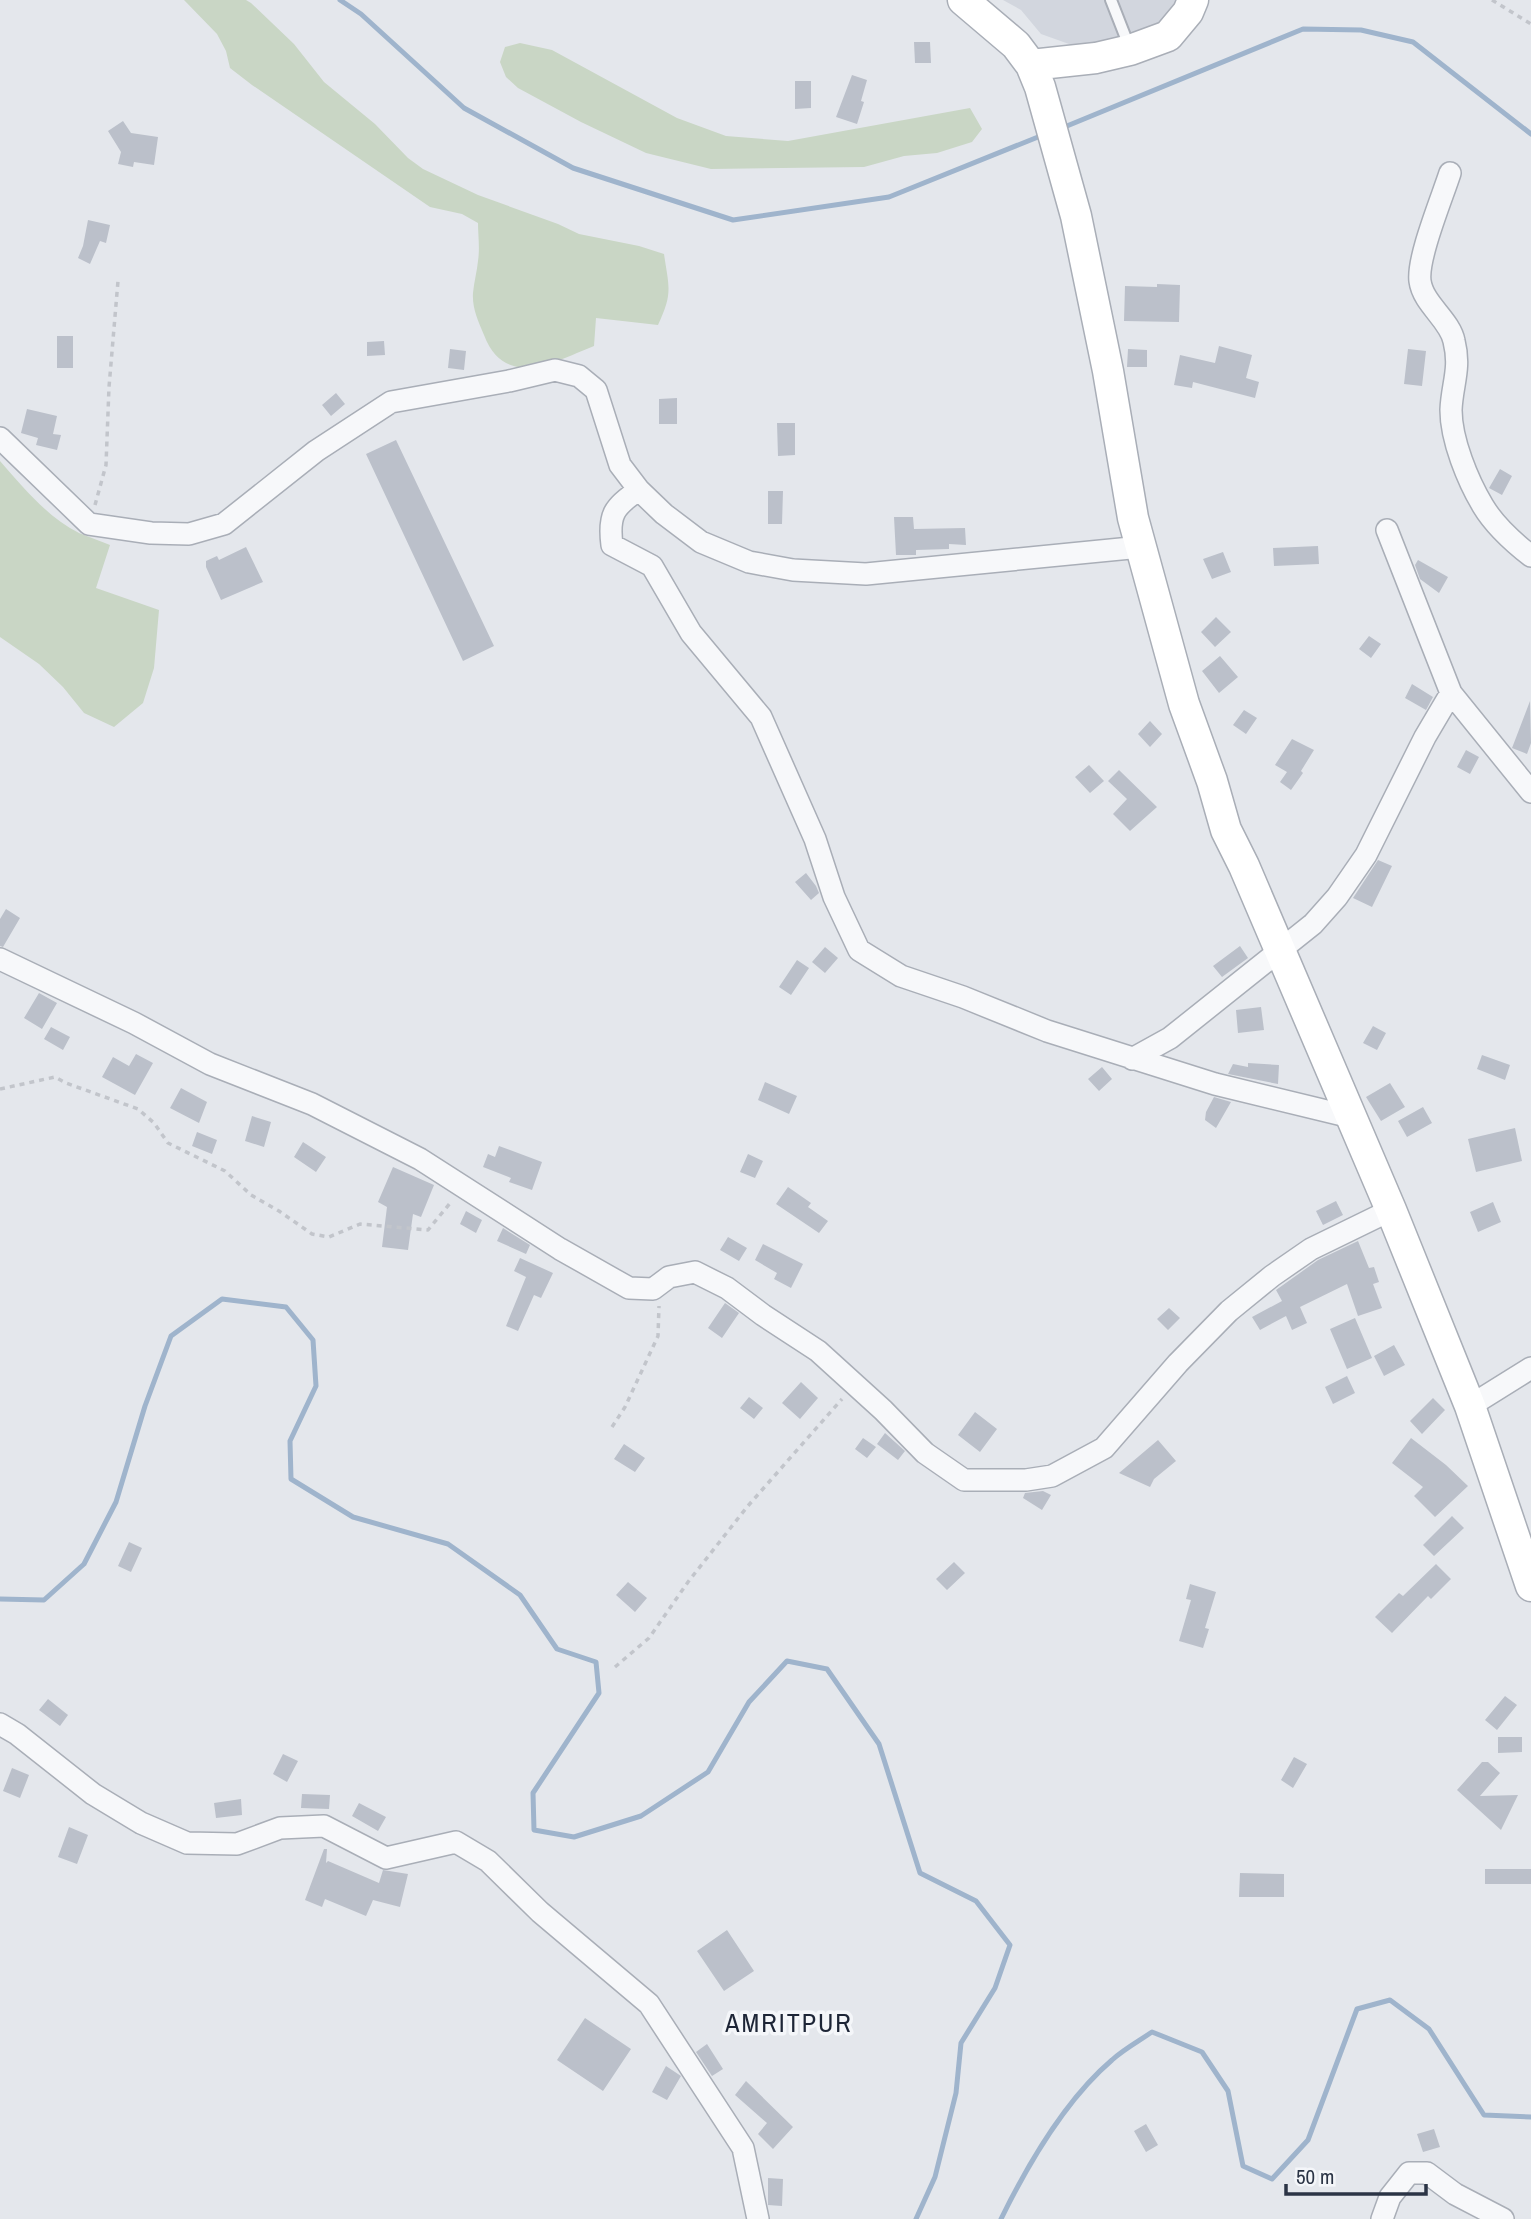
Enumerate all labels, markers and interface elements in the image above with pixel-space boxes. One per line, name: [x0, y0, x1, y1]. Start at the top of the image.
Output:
district label: AMRITPUR: [724, 2005, 853, 2040]
scale bar: [1286, 2152, 1426, 2196]
text: 50 m: [1296, 2162, 1334, 2191]

